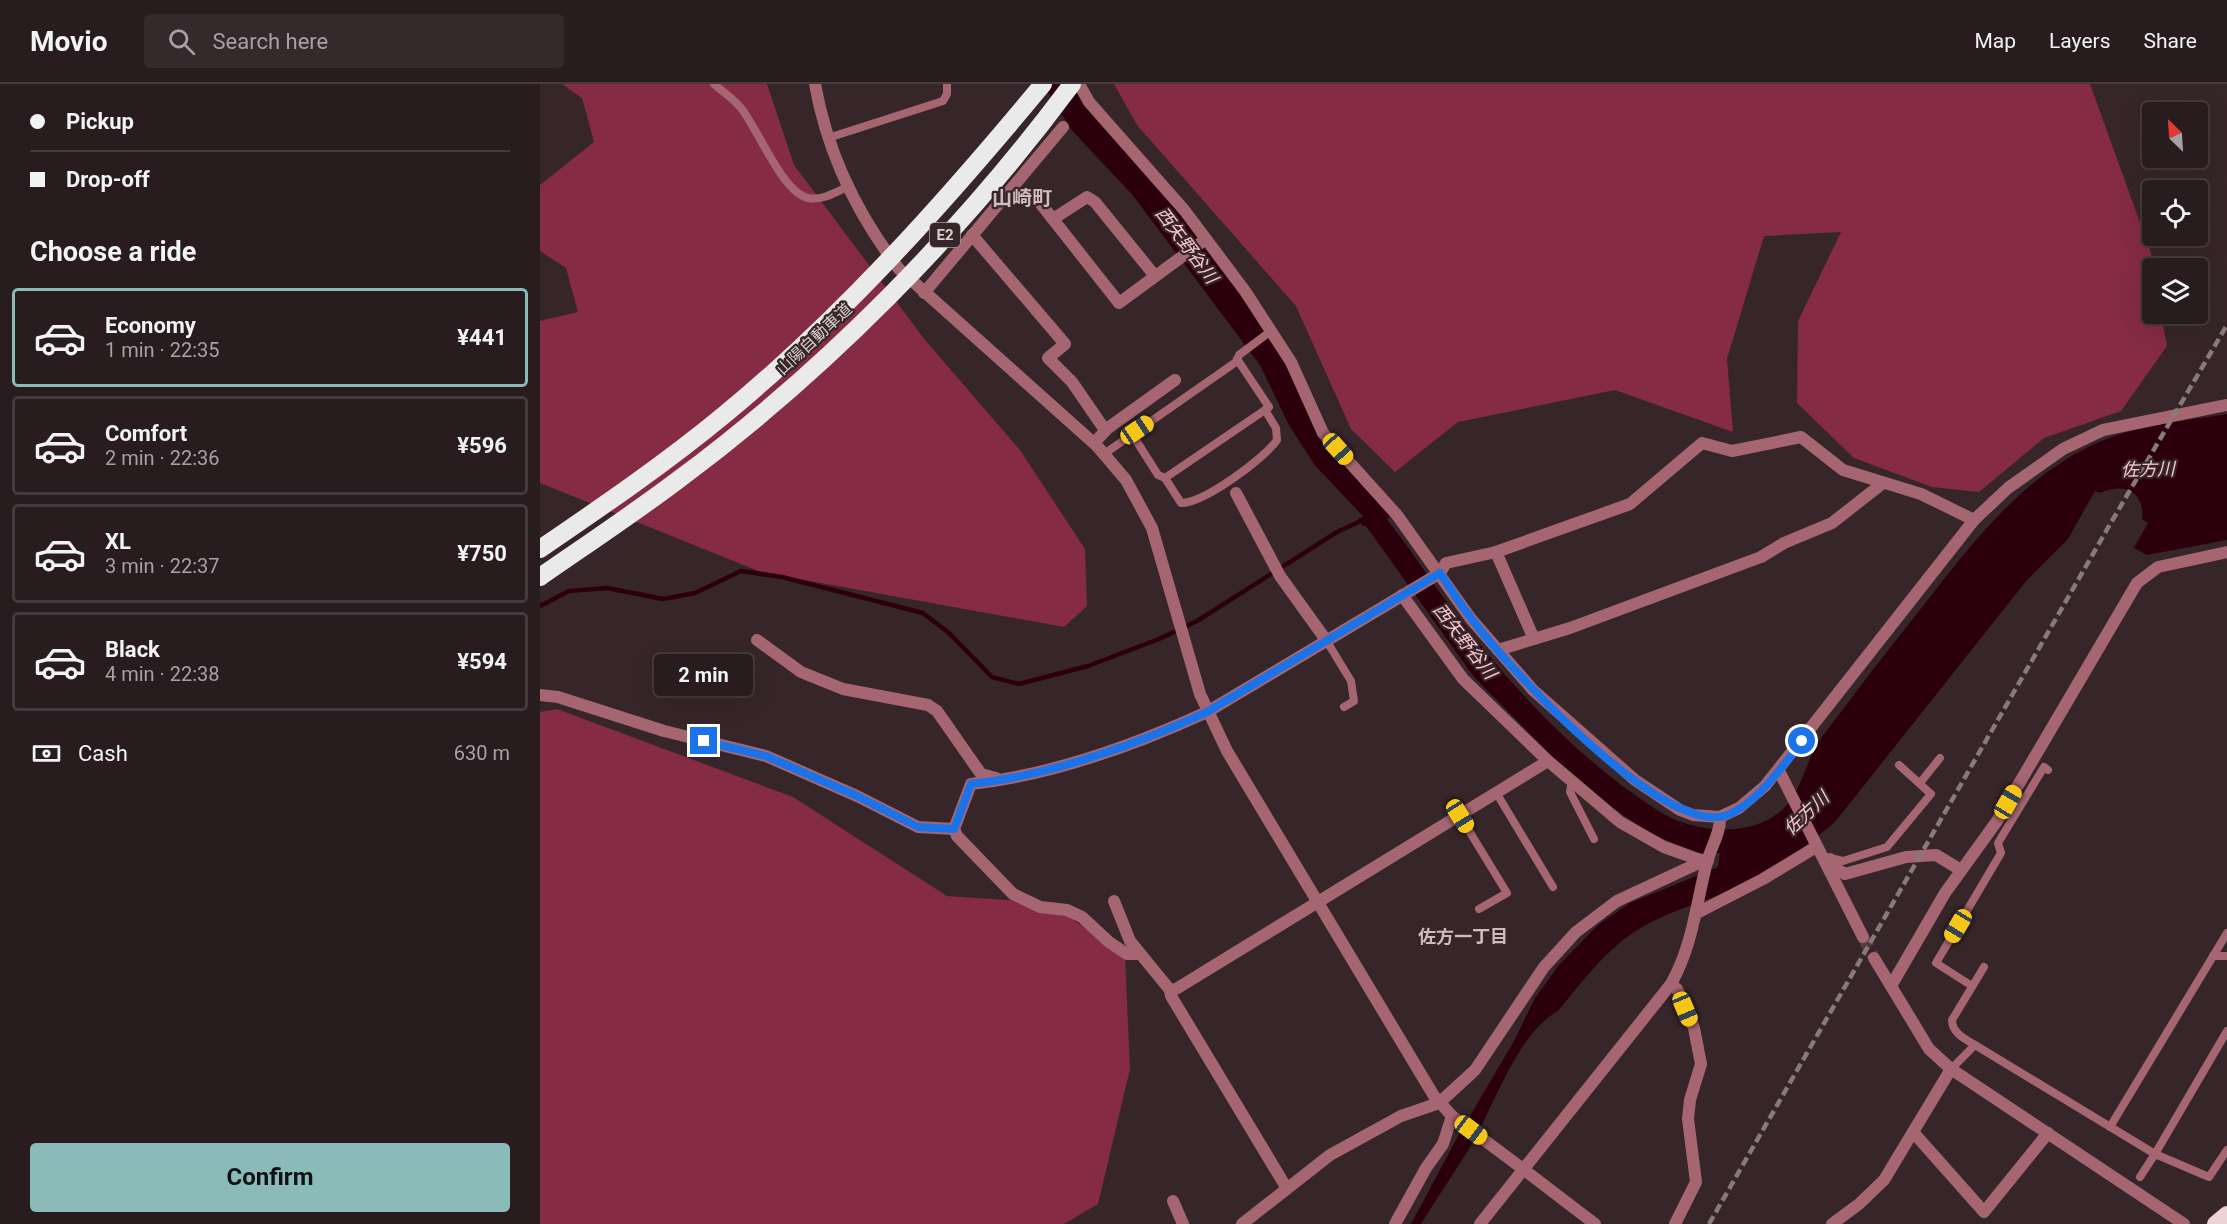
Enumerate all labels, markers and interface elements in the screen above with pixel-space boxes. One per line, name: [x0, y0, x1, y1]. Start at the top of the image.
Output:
search box: [144, 14, 564, 68]
text: Movio: [30, 25, 108, 58]
icon: search: [165, 25, 198, 58]
text: Search here: [213, 29, 328, 54]
text: Map: [1974, 29, 2016, 53]
text: Layers: [2049, 29, 2110, 53]
text: Share: [2143, 29, 2197, 53]
north arrow: [2142, 102, 2208, 168]
map controls: [2142, 102, 2208, 324]
text: Pickup: [66, 109, 134, 134]
text: Drop-off: [66, 167, 150, 192]
button: locate: [2142, 180, 2208, 246]
district label: 山崎町: [992, 186, 1052, 210]
water label: 西矢野谷川: [1152, 203, 1224, 289]
road number: E2: [930, 223, 960, 247]
text: Choose a ride: [30, 236, 196, 268]
button: layers: [2142, 258, 2208, 324]
street label: 山陽自動車道: [772, 299, 856, 379]
icon: car: [33, 311, 87, 365]
text: Economy: [105, 313, 196, 338]
text: ¥441: [457, 325, 507, 350]
text: 1 min · 22:35: [105, 338, 220, 362]
car: [1117, 412, 1157, 448]
icon: car: [33, 419, 87, 473]
text: Comfort: [105, 421, 187, 446]
car: [1319, 430, 1357, 468]
text: ¥596: [457, 433, 507, 458]
text: 2 min · 22:36: [105, 446, 220, 470]
water label: 佐方川: [2121, 458, 2177, 480]
icon: car: [33, 527, 87, 581]
text: XL: [105, 529, 131, 554]
text: ¥750: [457, 541, 507, 566]
text: 3 min · 22:37: [105, 554, 220, 578]
water label: 西矢野谷川: [1429, 599, 1502, 685]
icon: car: [33, 635, 87, 689]
text: Black: [105, 637, 160, 662]
text: ¥594: [457, 649, 507, 674]
callout: 2 min: [654, 654, 753, 696]
text: 4 min · 22:38: [105, 662, 220, 686]
text: 2 min: [678, 663, 729, 687]
route end: [690, 727, 717, 754]
route start: [1788, 727, 1815, 754]
icon: cash: [30, 737, 63, 770]
text: Cash: [78, 741, 128, 766]
text: 630 m: [454, 741, 510, 765]
car: [1991, 782, 2025, 822]
water label: 佐方川: [1779, 786, 1834, 839]
car: [1443, 796, 1477, 836]
car: [1941, 906, 1975, 946]
district label: 佐方一丁目: [1418, 926, 1508, 947]
car: [1670, 989, 1700, 1029]
car: [1451, 1112, 1491, 1148]
button: Confirm: [30, 1143, 510, 1212]

